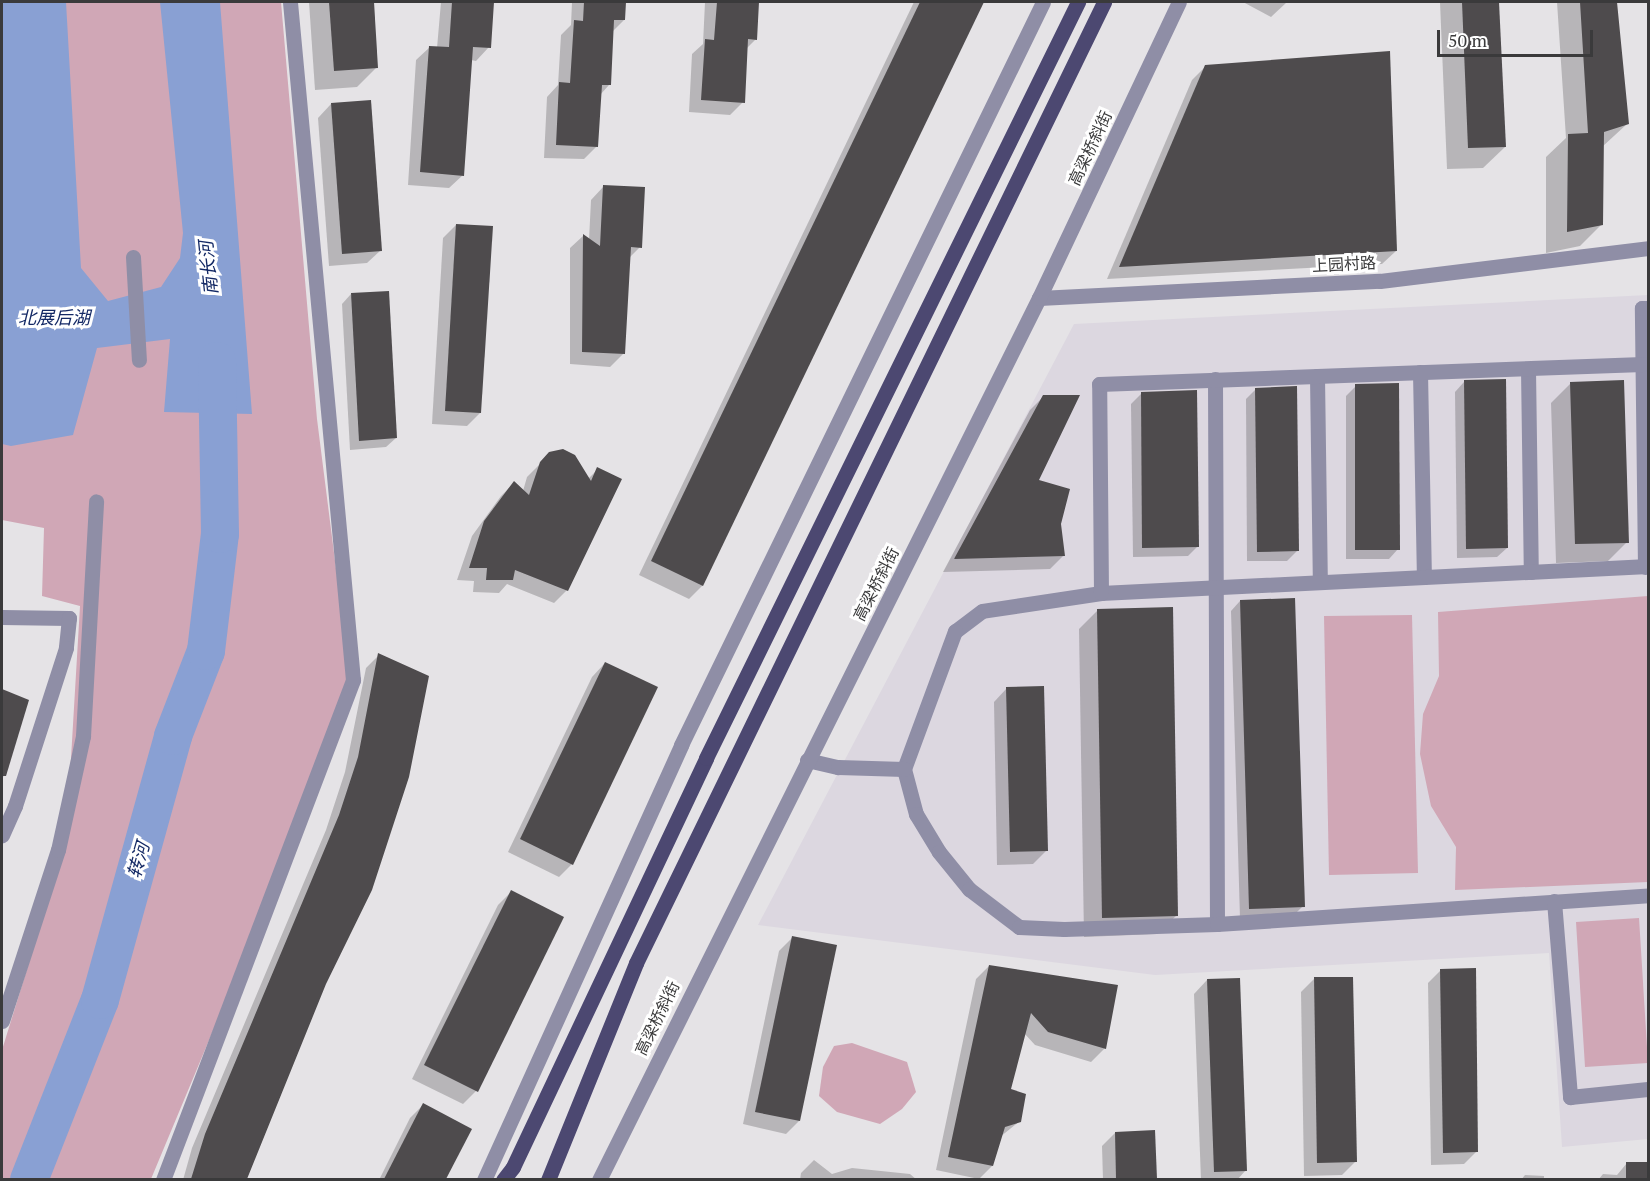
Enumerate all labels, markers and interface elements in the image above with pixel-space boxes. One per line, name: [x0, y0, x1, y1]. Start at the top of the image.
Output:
scale bar: [1440, 18, 1596, 56]
text: 50 m: [1448, 28, 1487, 52]
street label: 高梁桥斜街: [1064, 108, 1116, 188]
water label: 南长河: [194, 240, 222, 296]
street label: 上园村路: [1312, 253, 1376, 275]
water label: 北展后湖: [18, 306, 90, 328]
street label: 高梁桥斜街: [849, 544, 903, 624]
water label: 转河: [123, 840, 153, 880]
street label: 高梁桥斜街: [631, 978, 683, 1058]

